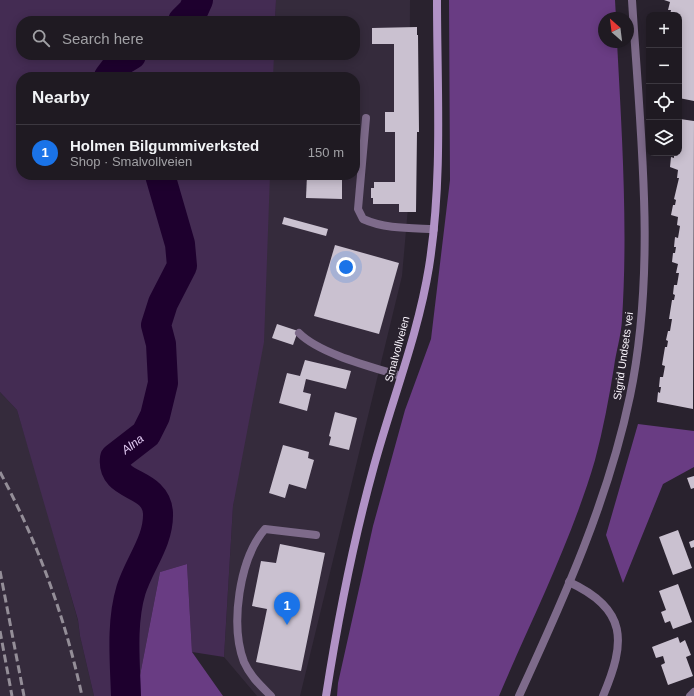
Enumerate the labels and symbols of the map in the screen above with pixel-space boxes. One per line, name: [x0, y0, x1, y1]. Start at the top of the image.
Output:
north arrow: [598, 12, 634, 48]
your location: [336, 257, 356, 277]
street label: Sigrid Undsets vei: [611, 311, 635, 401]
street label: Smalvollveien: [382, 315, 412, 383]
water label: Alna: [118, 431, 147, 458]
pin: 1: [274, 592, 300, 625]

